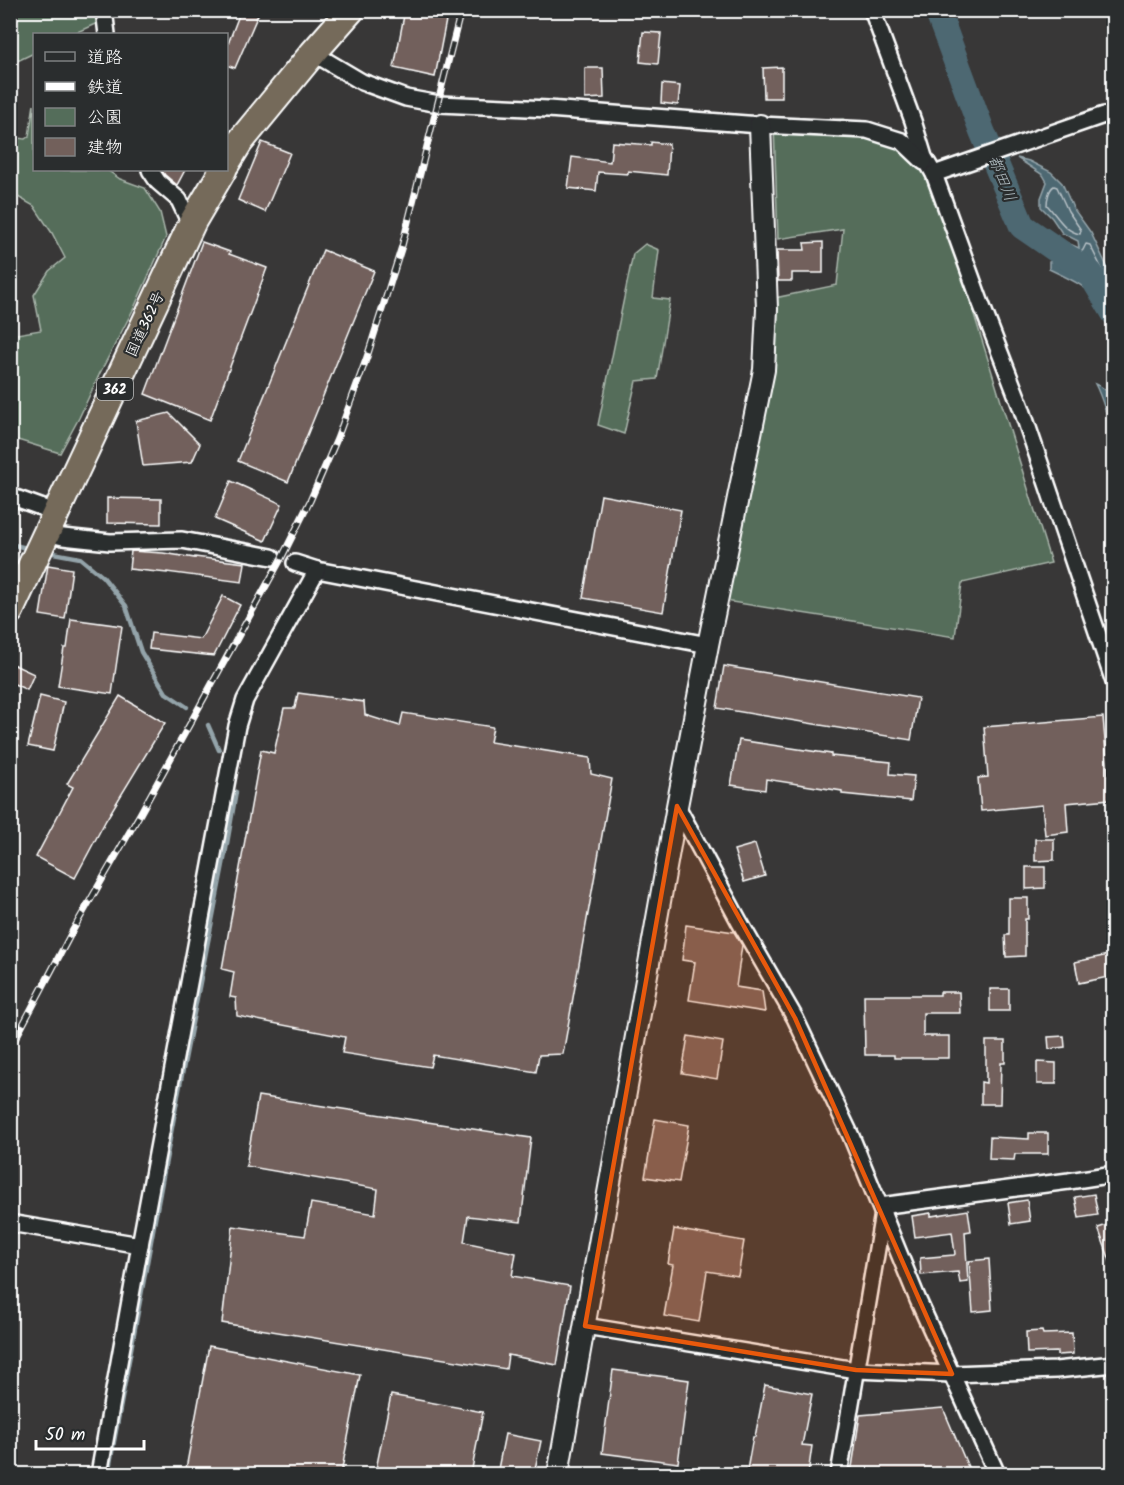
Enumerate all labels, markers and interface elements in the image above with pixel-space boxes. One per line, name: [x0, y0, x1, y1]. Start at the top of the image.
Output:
legend: [33, 33, 228, 171]
text: 道路: [87, 44, 123, 73]
text: 鉄道: [87, 74, 123, 103]
text: 公園: [87, 104, 123, 133]
text: 建物: [87, 134, 123, 163]
water label: 都田川: [981, 152, 1022, 206]
street label: 国道362号: [120, 287, 172, 361]
road number: 362: [97, 378, 133, 400]
scale bar: [36, 1413, 144, 1451]
text: 50 m: [45, 1421, 85, 1450]

